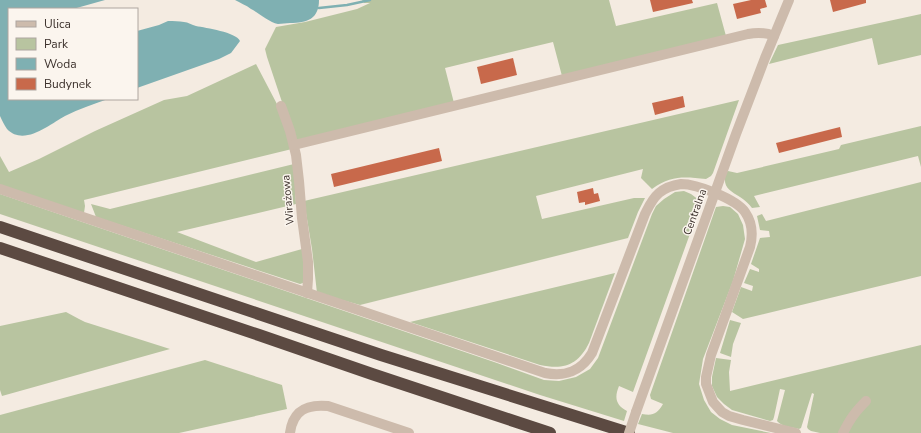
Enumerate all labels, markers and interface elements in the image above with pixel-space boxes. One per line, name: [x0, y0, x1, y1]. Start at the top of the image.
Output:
legend: [8, 8, 138, 100]
text: Ulica: [44, 16, 71, 32]
text: Park: [44, 36, 69, 52]
text: Woda: [44, 56, 77, 72]
text: Budynek: [44, 76, 92, 92]
street label: Wirażowa: [278, 174, 298, 226]
street label: Centralna: [680, 187, 710, 237]

